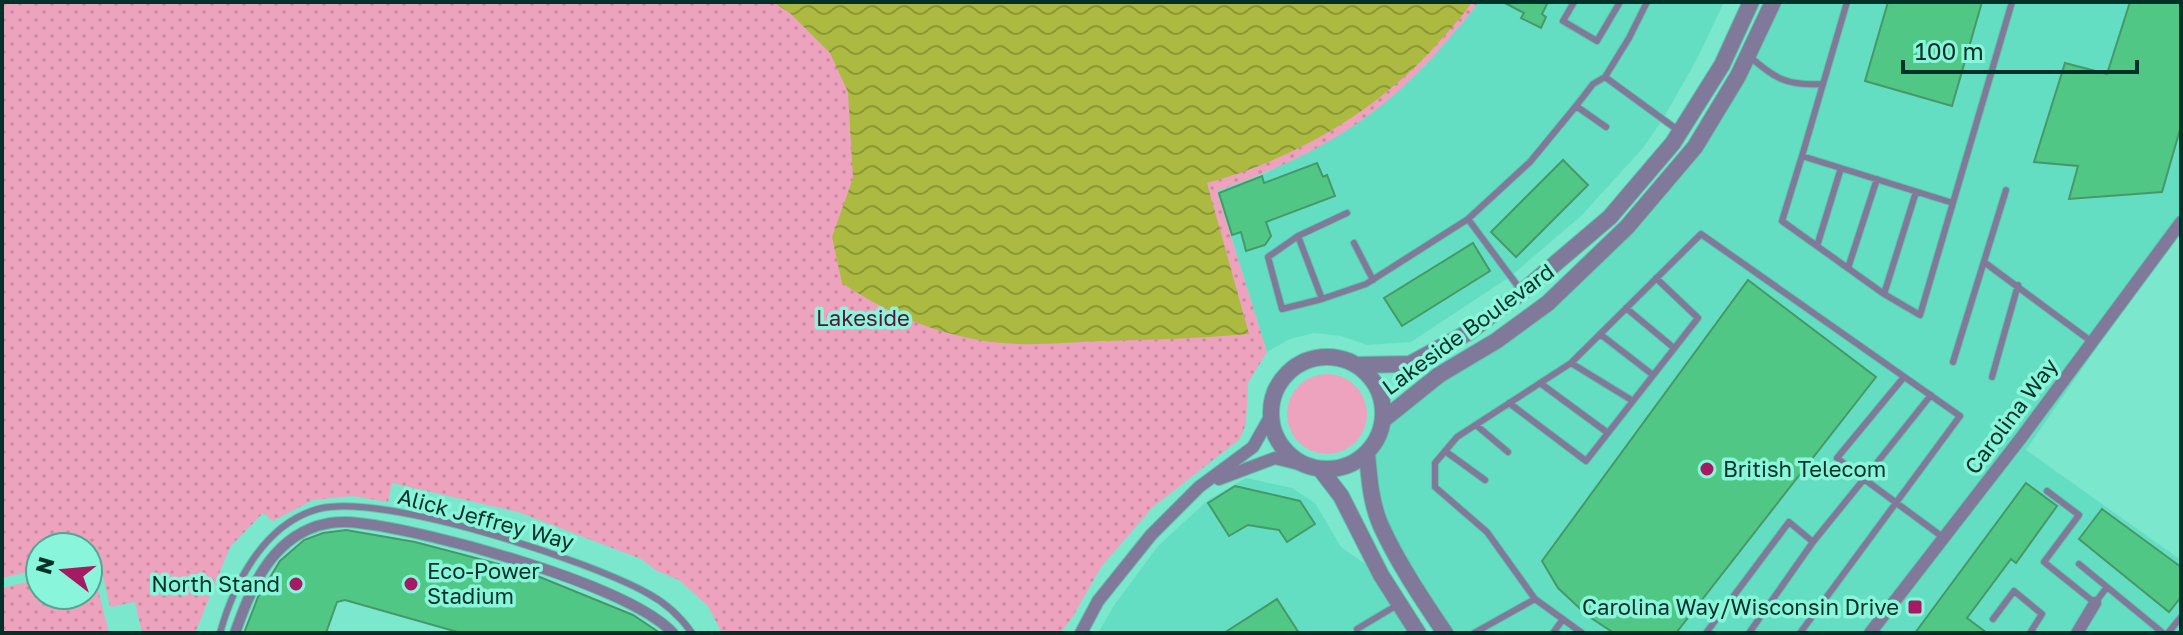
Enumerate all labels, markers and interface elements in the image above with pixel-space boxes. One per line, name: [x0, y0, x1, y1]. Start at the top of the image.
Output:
scale bar: [1903, 24, 2137, 74]
text: 100 m: [1915, 36, 1984, 65]
street label: Lakeside Boulevard: [1377, 257, 1559, 400]
park label: Lakeside: [816, 304, 910, 331]
street label: Carolina Way: [1958, 353, 2063, 479]
place label: British Telecom: [1723, 455, 1886, 482]
marker: British Telecom: [1698, 460, 1716, 478]
street label: Alick Jeffrey Way: [395, 482, 577, 555]
north arrow: [24, 531, 104, 611]
text: N: [29, 554, 60, 577]
place label: Eco-Power Stadium: [427, 557, 540, 609]
place label: North Stand: [151, 570, 280, 597]
marker: North Stand: [287, 575, 305, 593]
marker: Eco-Power Stadium: [402, 575, 420, 593]
place label: Carolina Way/Wisconsin Drive: [1582, 593, 1899, 620]
marker: Carolina Way/Wisconsin Drive: [1906, 598, 1924, 616]

